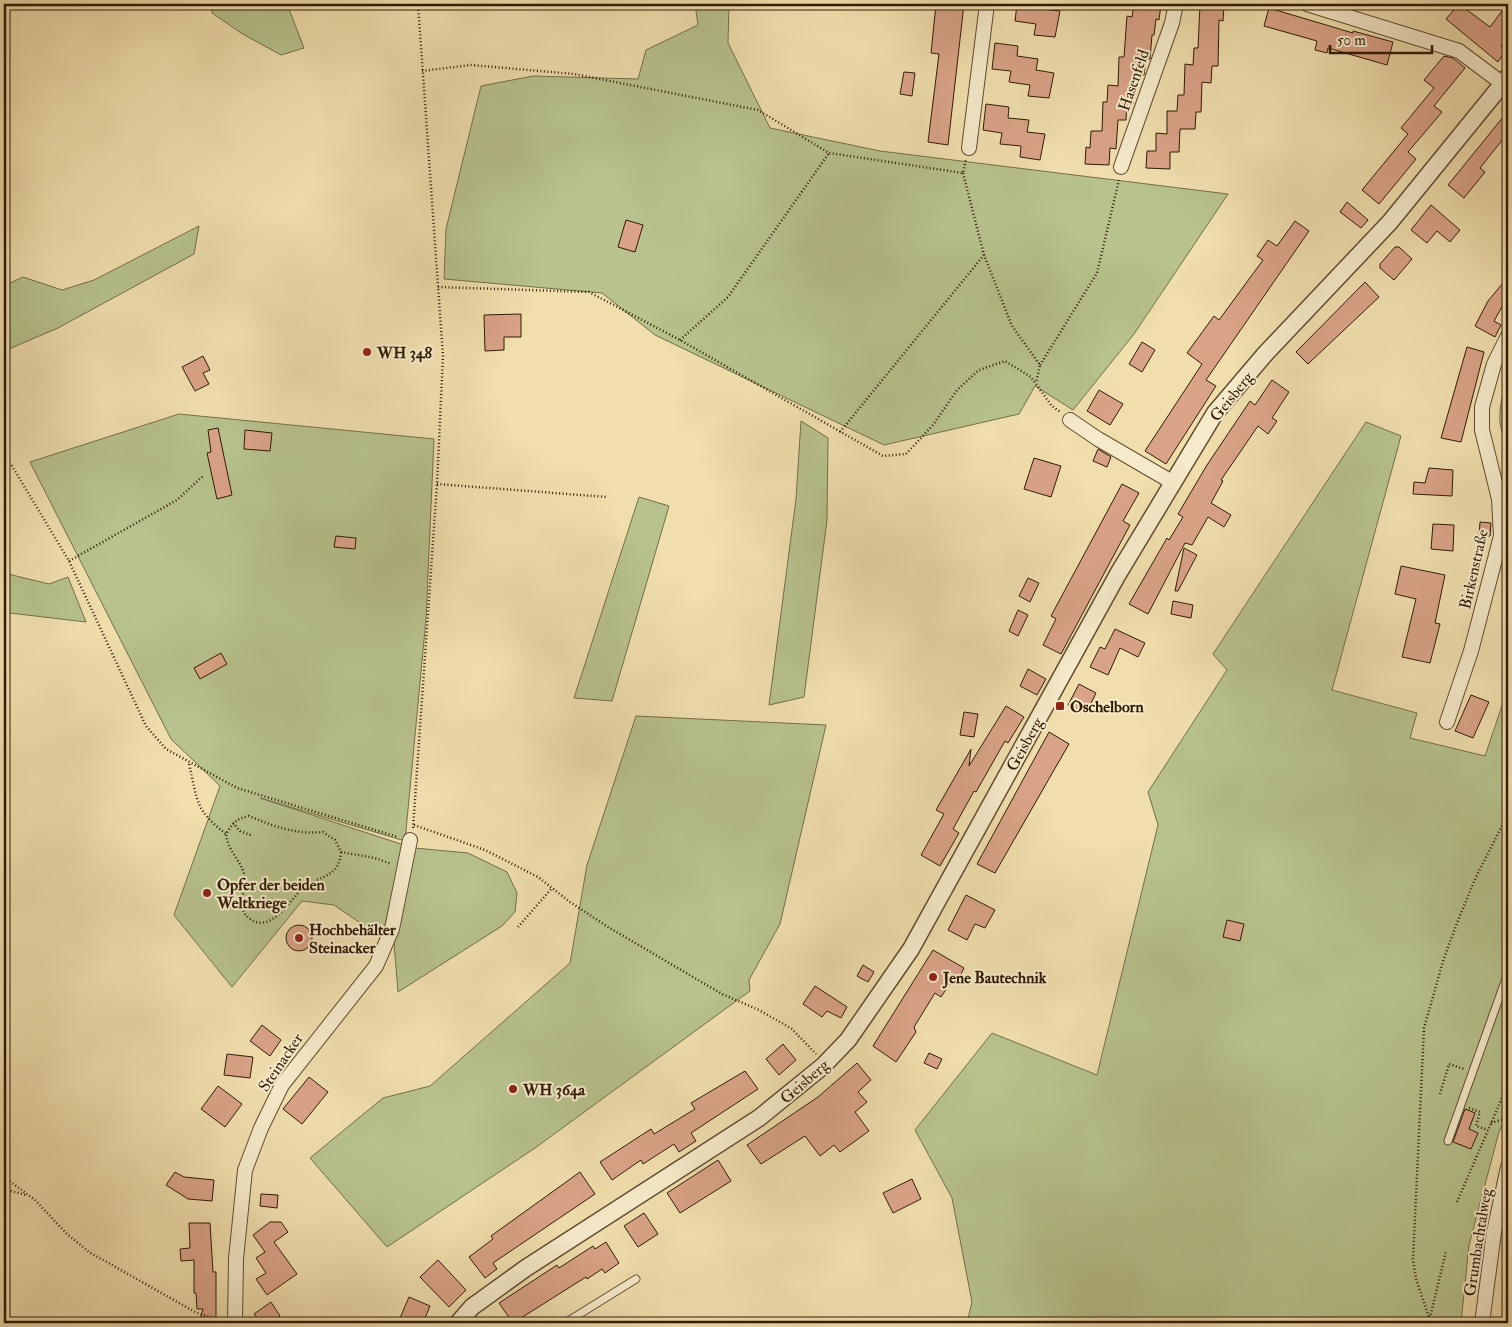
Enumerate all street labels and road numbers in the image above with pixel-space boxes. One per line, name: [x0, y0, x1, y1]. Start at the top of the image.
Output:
street label: Hasenfeld: [1114, 47, 1154, 114]
street label: Geisberg: [1206, 367, 1259, 426]
street label: Birkenstraße: [1455, 527, 1493, 611]
street label: Geisberg: [1002, 713, 1048, 775]
street label: Steinacker: [254, 1029, 308, 1096]
street label: Geisberg: [776, 1054, 834, 1108]
street label: Grumbachtalweg: [1460, 1186, 1497, 1298]

